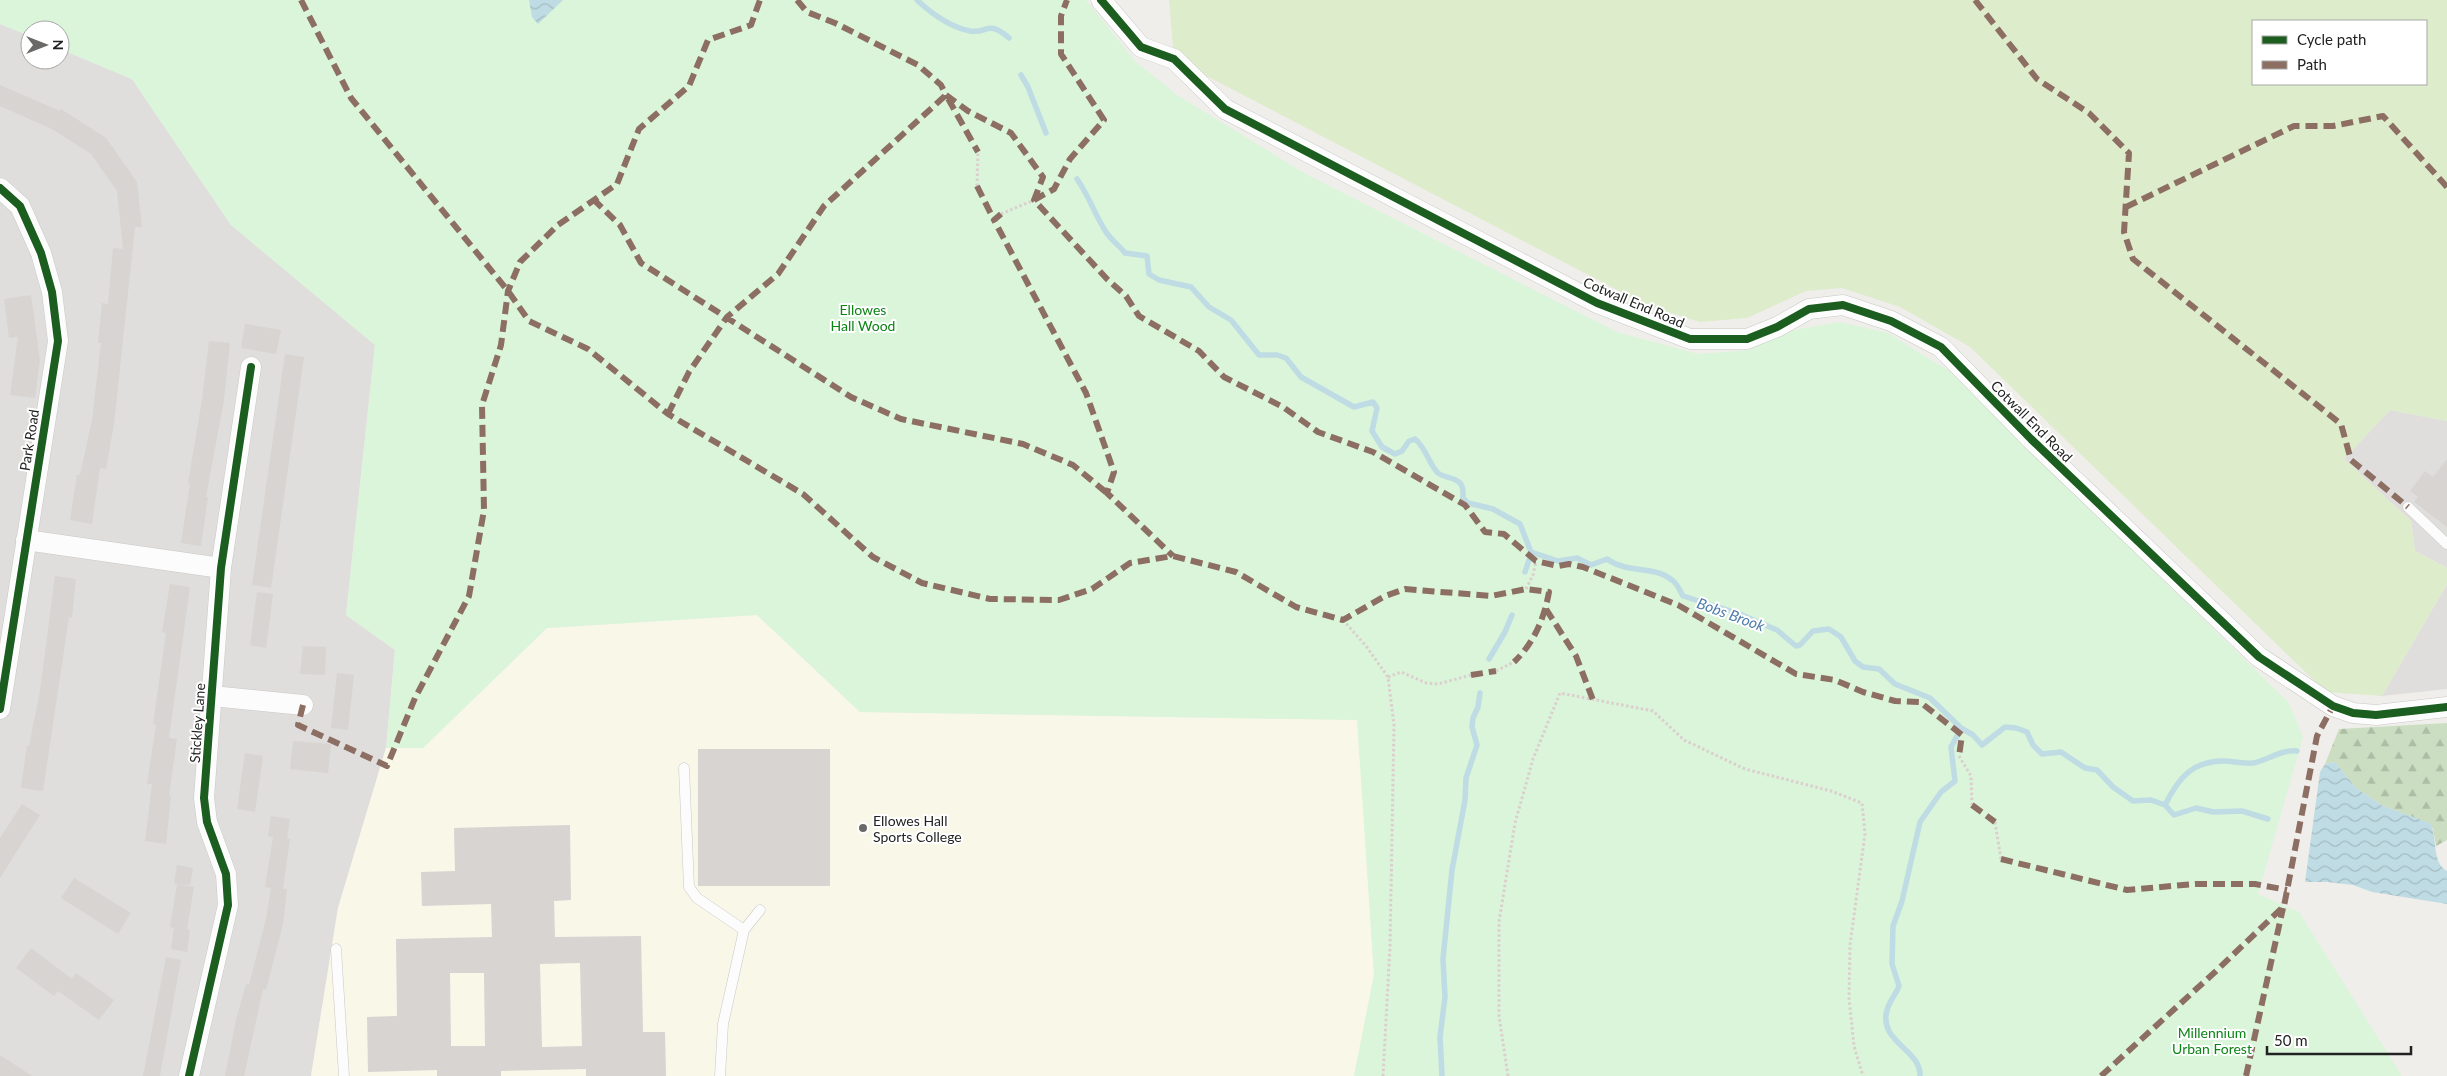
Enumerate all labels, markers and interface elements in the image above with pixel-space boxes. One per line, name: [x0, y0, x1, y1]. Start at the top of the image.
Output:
north arrow: [20, 20, 70, 70]
legend: [2252, 20, 2427, 85]
text: Cycle path: [2297, 30, 2366, 48]
text: N: [50, 40, 67, 50]
text: Path: [2297, 55, 2327, 73]
street label: Cotwall End Road: [1581, 273, 1687, 331]
park label: Ellowes Hall Wood: [831, 301, 895, 334]
street label: Cotwall End Road: [1988, 377, 2076, 465]
street label: Park Road: [16, 408, 42, 472]
water label: Bobs Brook: [1695, 593, 1768, 635]
street label: Stickley Lane: [186, 682, 208, 764]
place label: Ellowes Hall Sports College: [873, 812, 962, 845]
marker: Ellowes Hall Sports College: [857, 822, 869, 834]
park label: Millennium Urban Forest: [2172, 1024, 2252, 1057]
scale bar: [2267, 1024, 2411, 1056]
text: 50 m: [2274, 1031, 2308, 1049]

